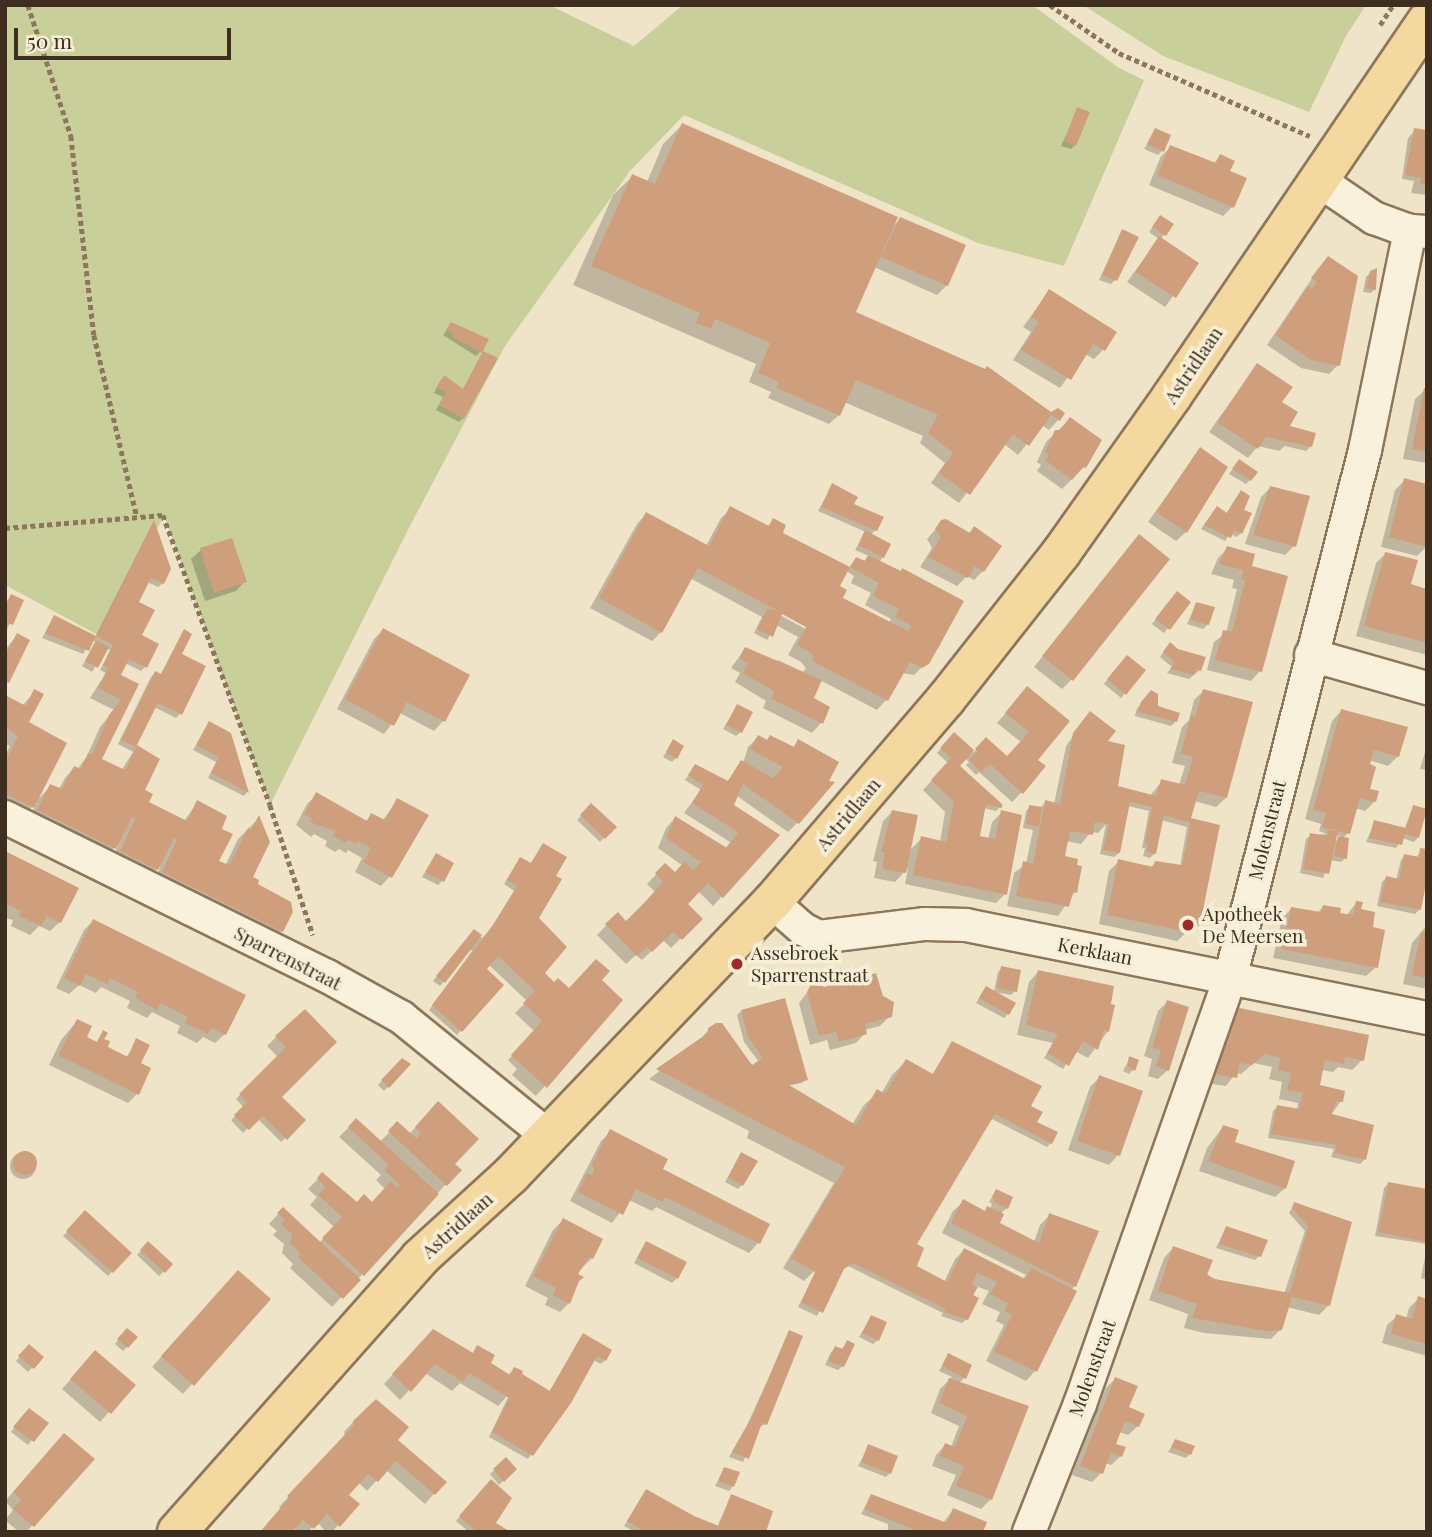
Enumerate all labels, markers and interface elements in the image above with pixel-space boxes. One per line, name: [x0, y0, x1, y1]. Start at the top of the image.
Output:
scale bar: [18, 14, 234, 58]
text: 50 m: [27, 26, 72, 54]
street label: Astridlaan: [1159, 322, 1227, 408]
street label: Astridlaan: [811, 773, 885, 855]
street label: Molenstraat: [1244, 778, 1290, 882]
place label: Apotheek De Meersen: [1202, 903, 1303, 947]
marker: Apotheek De Meersen: [1180, 917, 1196, 933]
street label: Sparrenstraat: [230, 921, 346, 995]
street label: Kerklaan: [1056, 933, 1134, 969]
place label: Assebroek Sparrenstraat: [751, 942, 869, 986]
marker: Assebroek Sparrenstraat: [729, 956, 745, 972]
street label: Astridlaan: [417, 1187, 497, 1263]
street label: Molenstraat: [1064, 1316, 1120, 1420]

